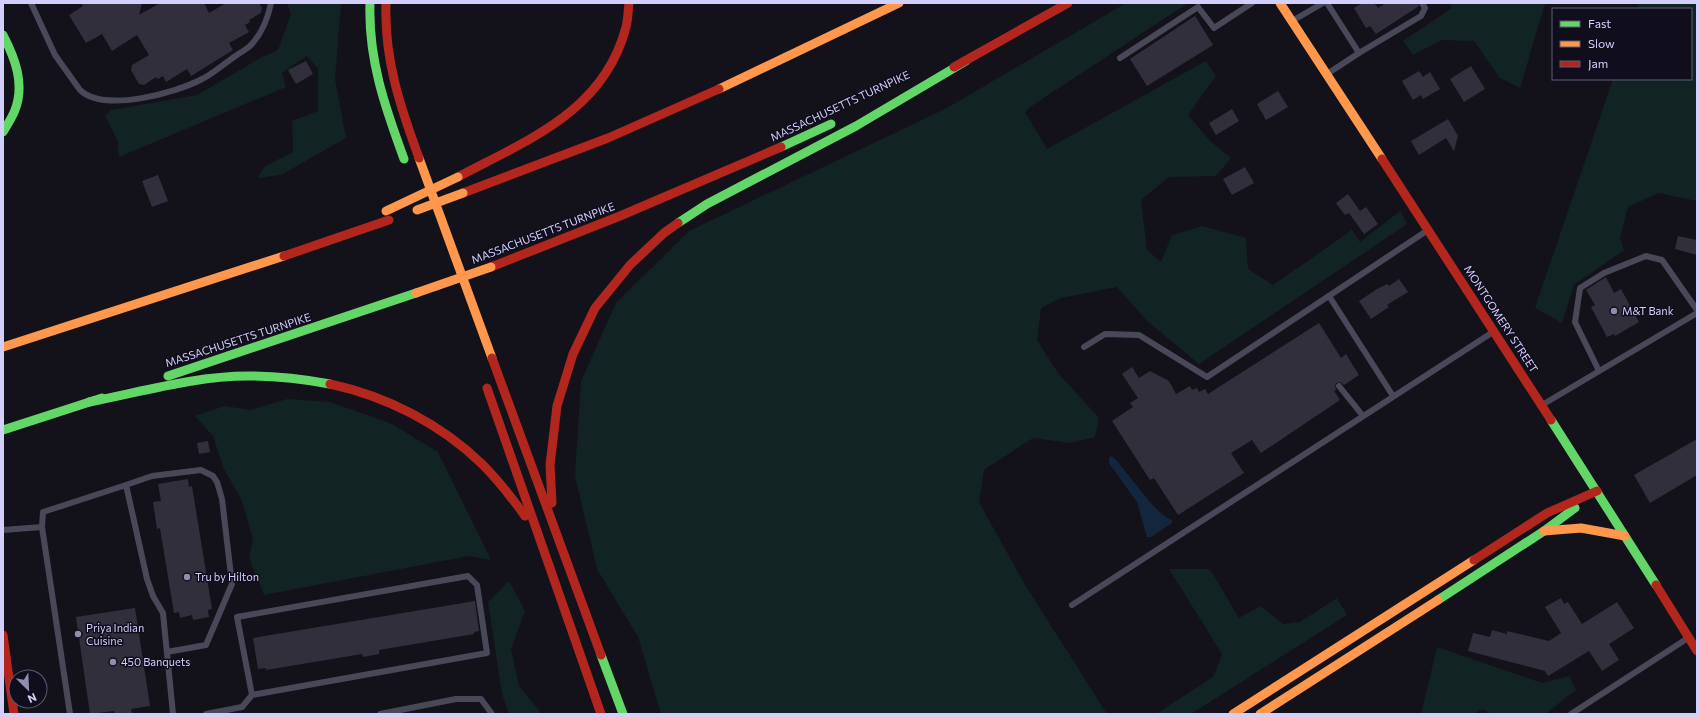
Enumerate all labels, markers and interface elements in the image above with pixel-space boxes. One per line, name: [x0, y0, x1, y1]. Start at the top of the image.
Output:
legend: [1552, 8, 1692, 80]
text: Fast: [1588, 16, 1611, 30]
text: Slow: [1588, 36, 1615, 50]
text: Jam: [1588, 56, 1608, 71]
street label: MASSACHUSETTS TURNPIKE: [768, 67, 912, 144]
street label: MASSACHUSETTS TURNPIKE: [469, 199, 616, 266]
street label: MONTGOMERY STREET: [1462, 263, 1541, 375]
place label: M&T Bank: [1622, 304, 1674, 317]
marker: M&T Bank: [1609, 306, 1619, 316]
street label: MASSACHUSETTS TURNPIKE: [163, 310, 312, 369]
place label: Tru by Hilton: [195, 570, 259, 583]
marker: Tru by Hilton: [182, 572, 192, 582]
place label: Priya Indian Cuisine: [86, 621, 144, 647]
marker: Priya Indian Cuisine: [73, 629, 83, 639]
place label: 450 Banquets: [121, 655, 190, 668]
marker: 450 Banquets: [108, 657, 118, 667]
north arrow: [8, 669, 48, 709]
text: N: [26, 691, 39, 706]

